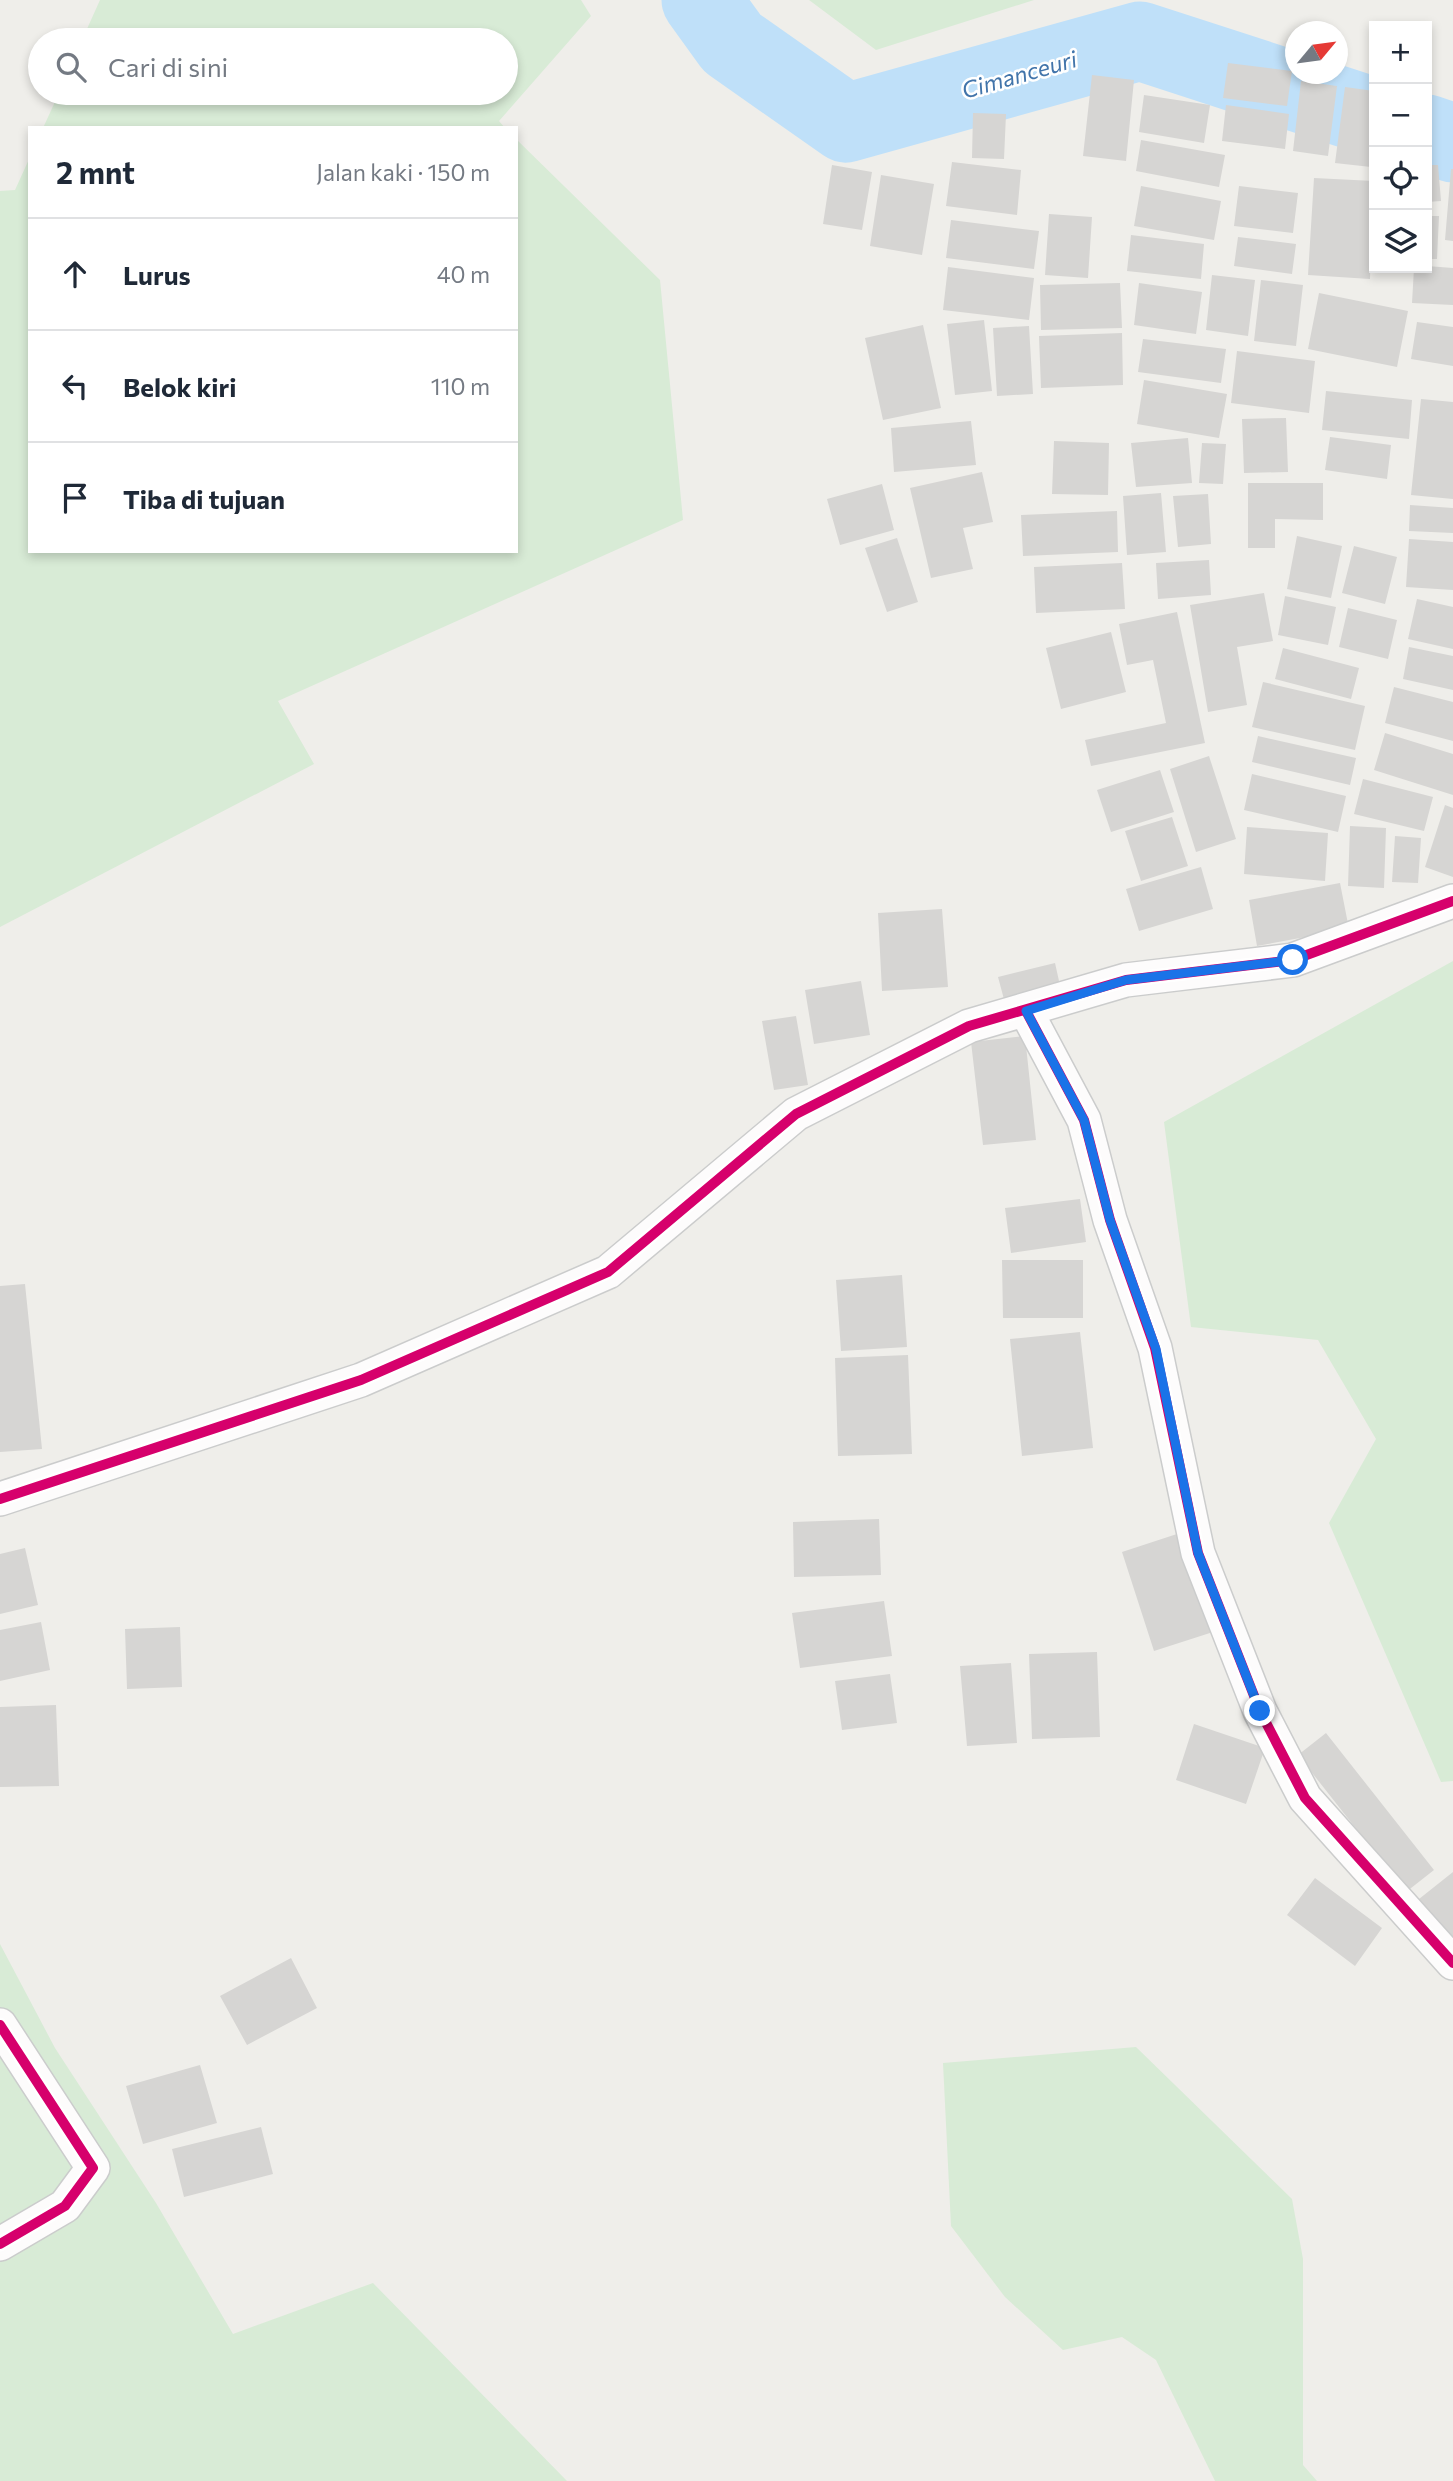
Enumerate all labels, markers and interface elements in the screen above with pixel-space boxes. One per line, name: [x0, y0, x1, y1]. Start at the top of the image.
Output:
north arrow: [1285, 21, 1348, 84]
map controls: [1369, 21, 1432, 273]
button: +: [1369, 21, 1432, 84]
search box: [28, 28, 518, 105]
water label: Cimanceuri: [958, 44, 1081, 104]
icon: search: [52, 48, 90, 86]
text: Cari di sini: [108, 51, 228, 82]
button: −: [1369, 84, 1432, 147]
button: locate: [1369, 147, 1432, 210]
text: 2 mnt: [56, 153, 135, 190]
text: Jalan kaki · 150 m: [316, 158, 490, 186]
button: layers: [1369, 210, 1432, 273]
icon: ahead: [56, 255, 94, 293]
text: Lurus: [123, 259, 191, 290]
text: 40 m: [437, 260, 490, 288]
icon: left: [56, 367, 94, 405]
text: Belok kiri: [123, 371, 237, 402]
text: 110 m: [431, 372, 490, 400]
icon: arrive: [56, 479, 94, 517]
text: Tiba di tujuan: [123, 483, 285, 514]
route start: [1277, 944, 1308, 975]
route end: [1244, 1695, 1275, 1726]

